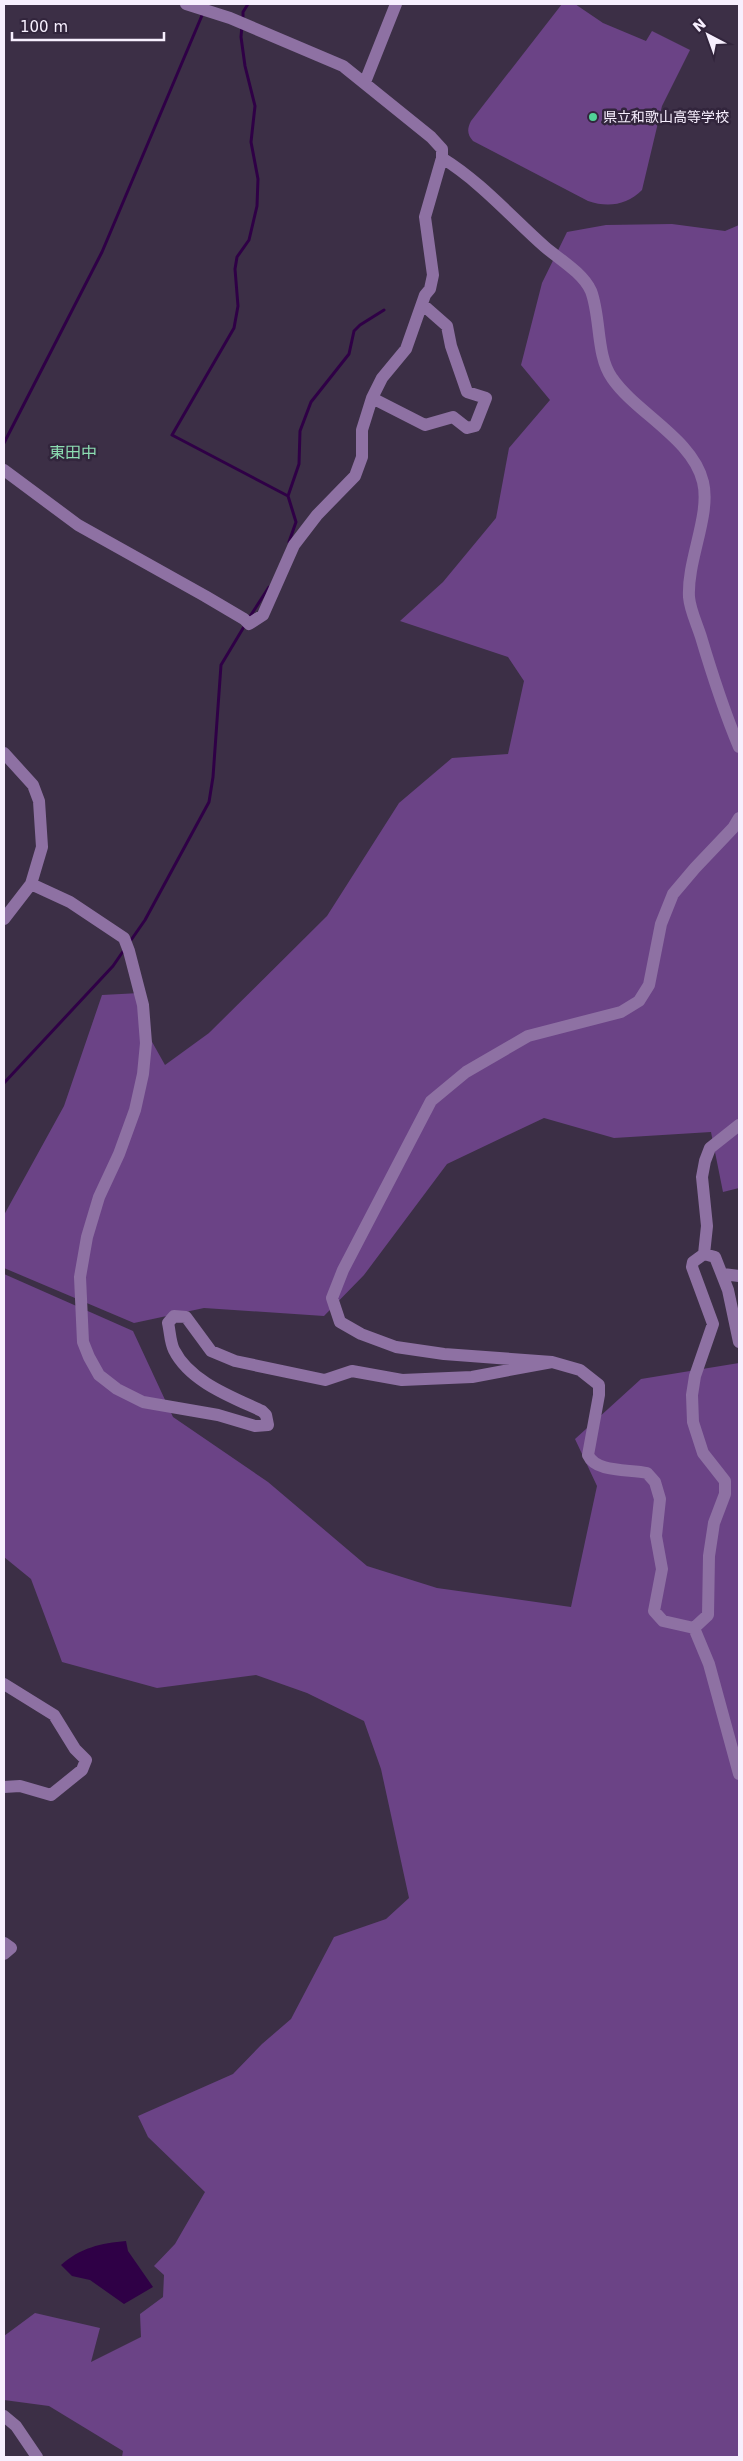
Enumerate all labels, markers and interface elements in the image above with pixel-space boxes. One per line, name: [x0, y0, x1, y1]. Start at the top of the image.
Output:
scale bar: [12, 10, 165, 42]
north arrow: [683, 10, 733, 60]
text: N: [690, 15, 709, 35]
text: 100 m: [20, 18, 68, 36]
place label: 県立和歌山高等学校: [603, 109, 729, 125]
marker: 県立和歌山高等学校: [587, 111, 599, 123]
district label: 東田中: [49, 443, 97, 462]

